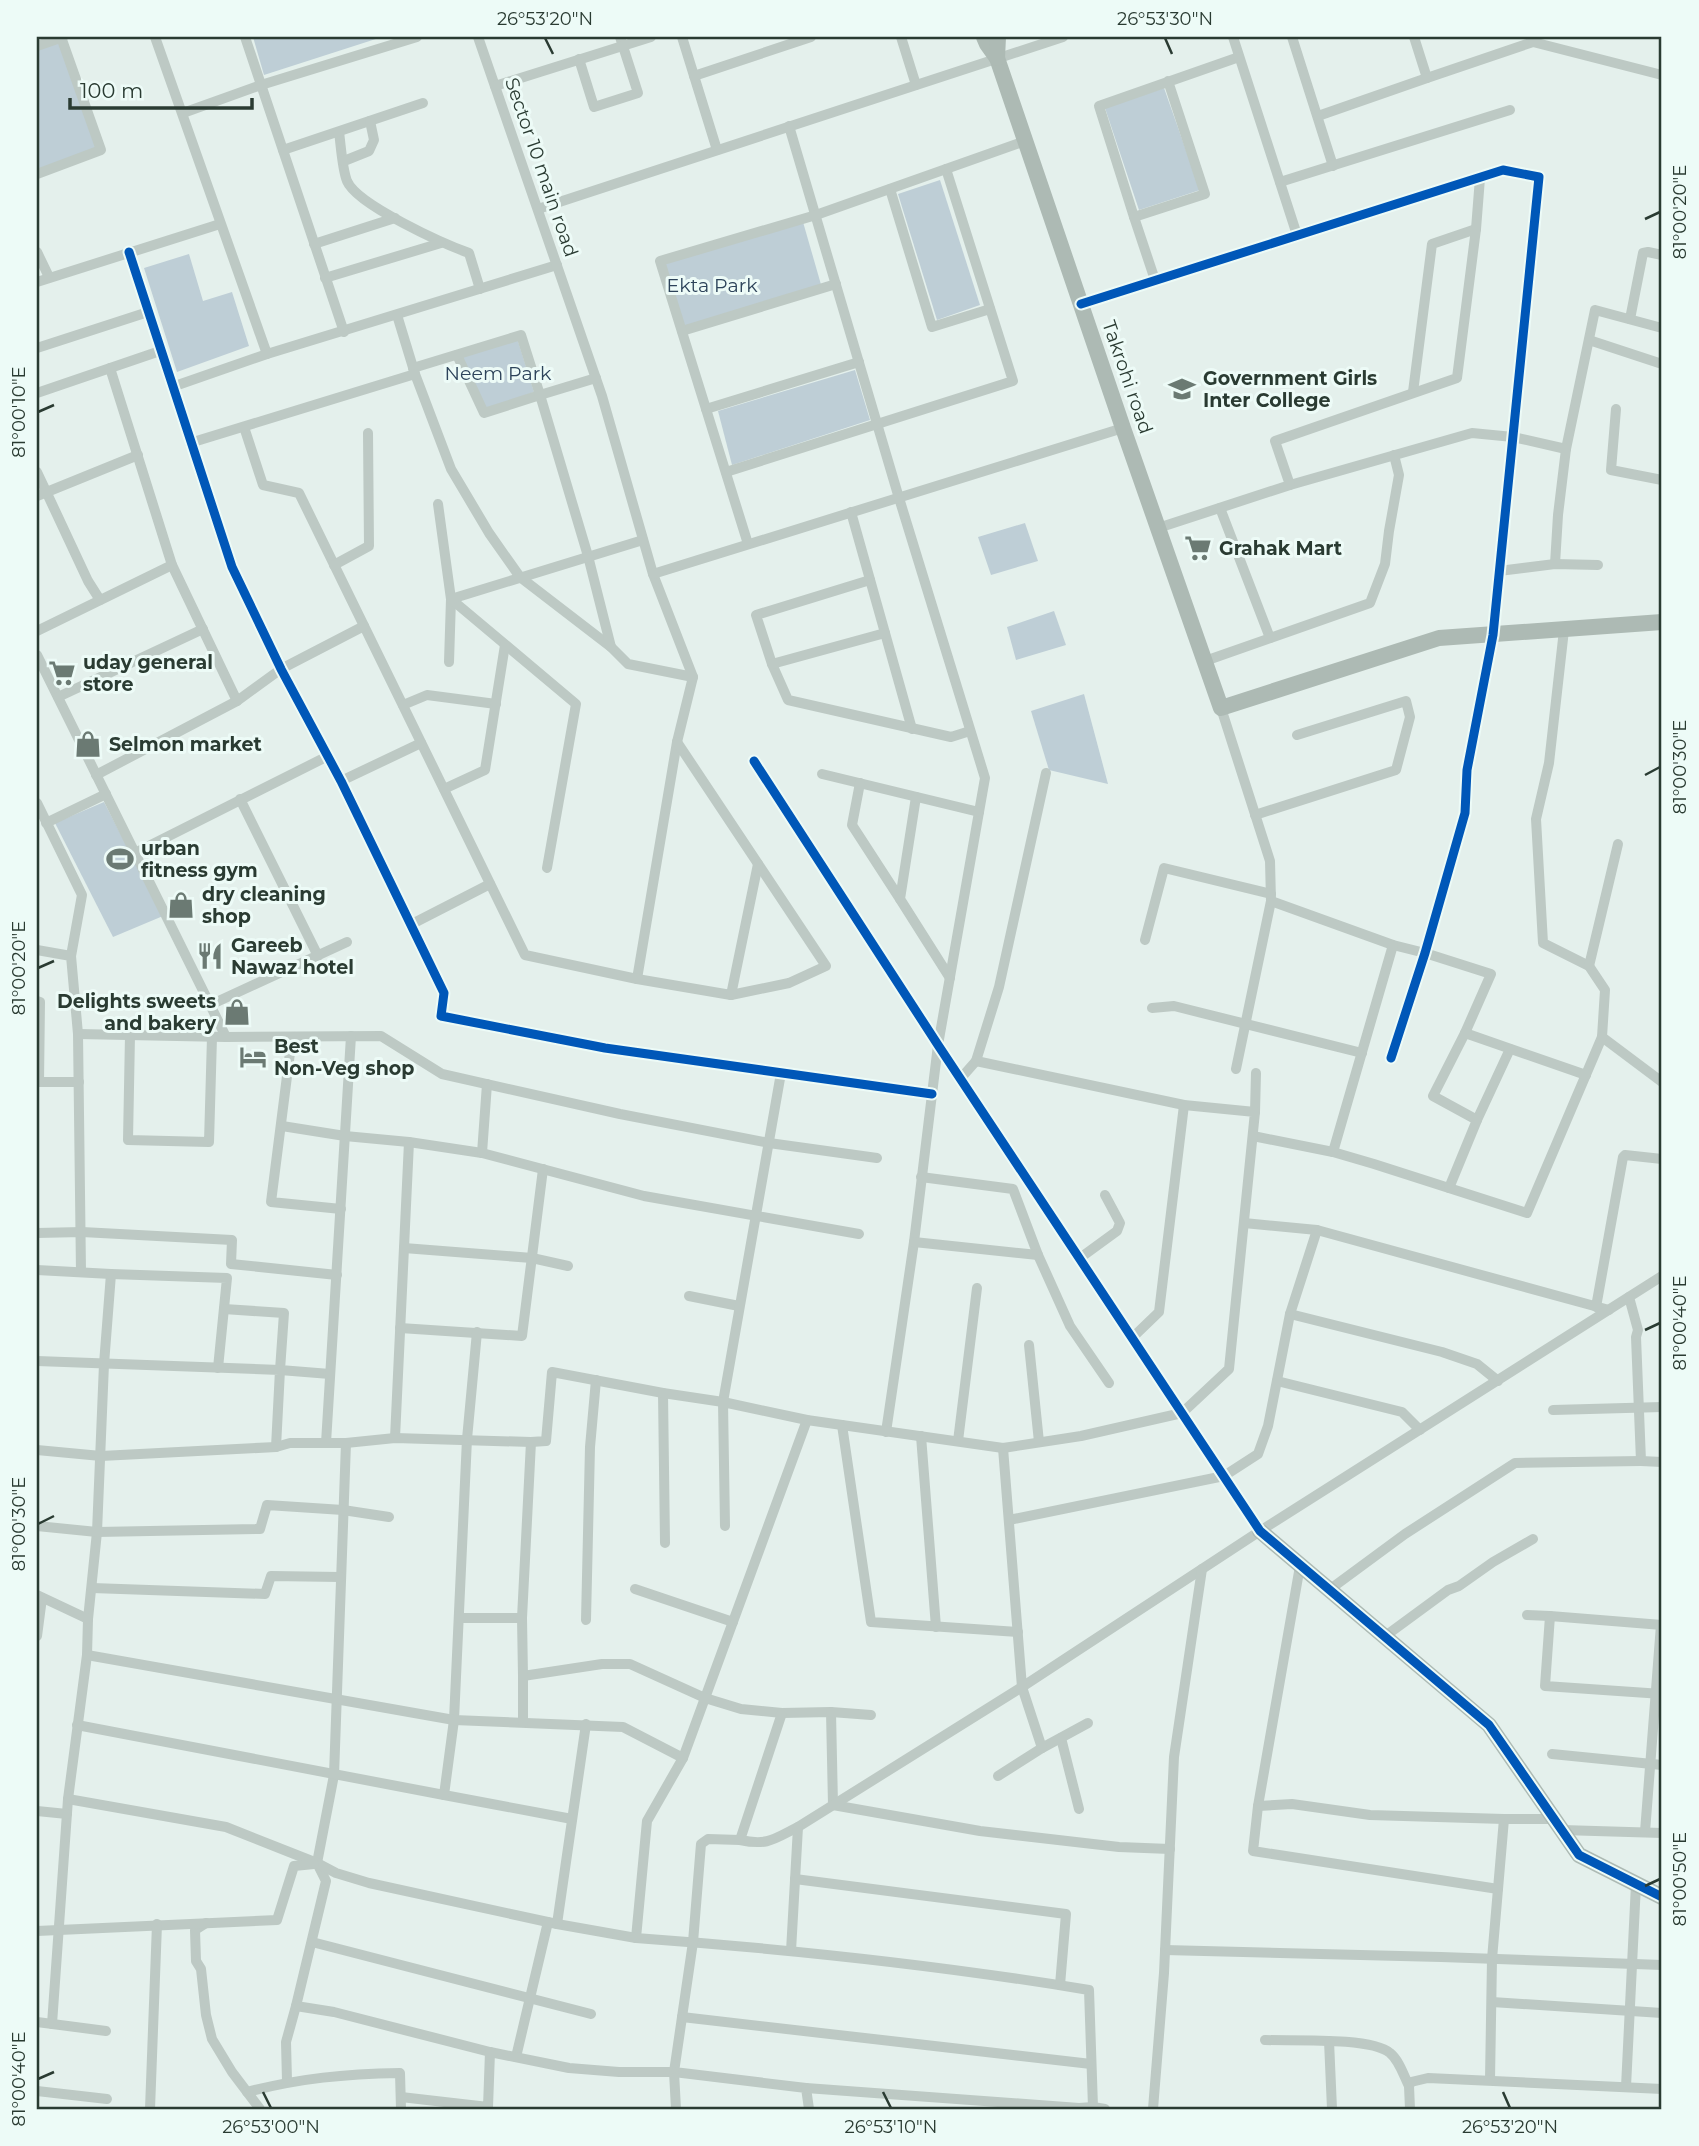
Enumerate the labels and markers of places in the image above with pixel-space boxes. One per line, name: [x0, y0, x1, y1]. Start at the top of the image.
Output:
place label: Government Girls Inter College: [1203, 367, 1377, 412]
school or university icon: Government Girls Inter College: [1167, 374, 1197, 404]
supermarket icon: Grahak Mart: [1183, 533, 1213, 563]
place label: Grahak Mart: [1219, 537, 1342, 560]
place label: uday general store: [83, 651, 213, 696]
supermarket icon: uday general store: [47, 658, 77, 688]
shop icon: Selmon market: [73, 729, 103, 759]
place label: Selmon market: [109, 733, 262, 756]
place label: urban fitness gym: [141, 837, 258, 882]
sports icon: urban fitness gym: [105, 844, 135, 874]
place label: dry cleaning shop: [202, 883, 326, 928]
shop icon: dry cleaning shop: [166, 890, 196, 920]
place label: Gareeb Nawaz hotel: [231, 934, 354, 979]
restaurant icon: Gareeb Nawaz hotel: [195, 941, 225, 971]
place label: Delights sweets and bakery: [57, 990, 217, 1035]
shop icon: Delights sweets and bakery: [222, 997, 252, 1027]
place label: Best Non-Veg shop: [274, 1035, 414, 1080]
hotel icon: Best Non-Veg shop: [238, 1042, 268, 1072]

